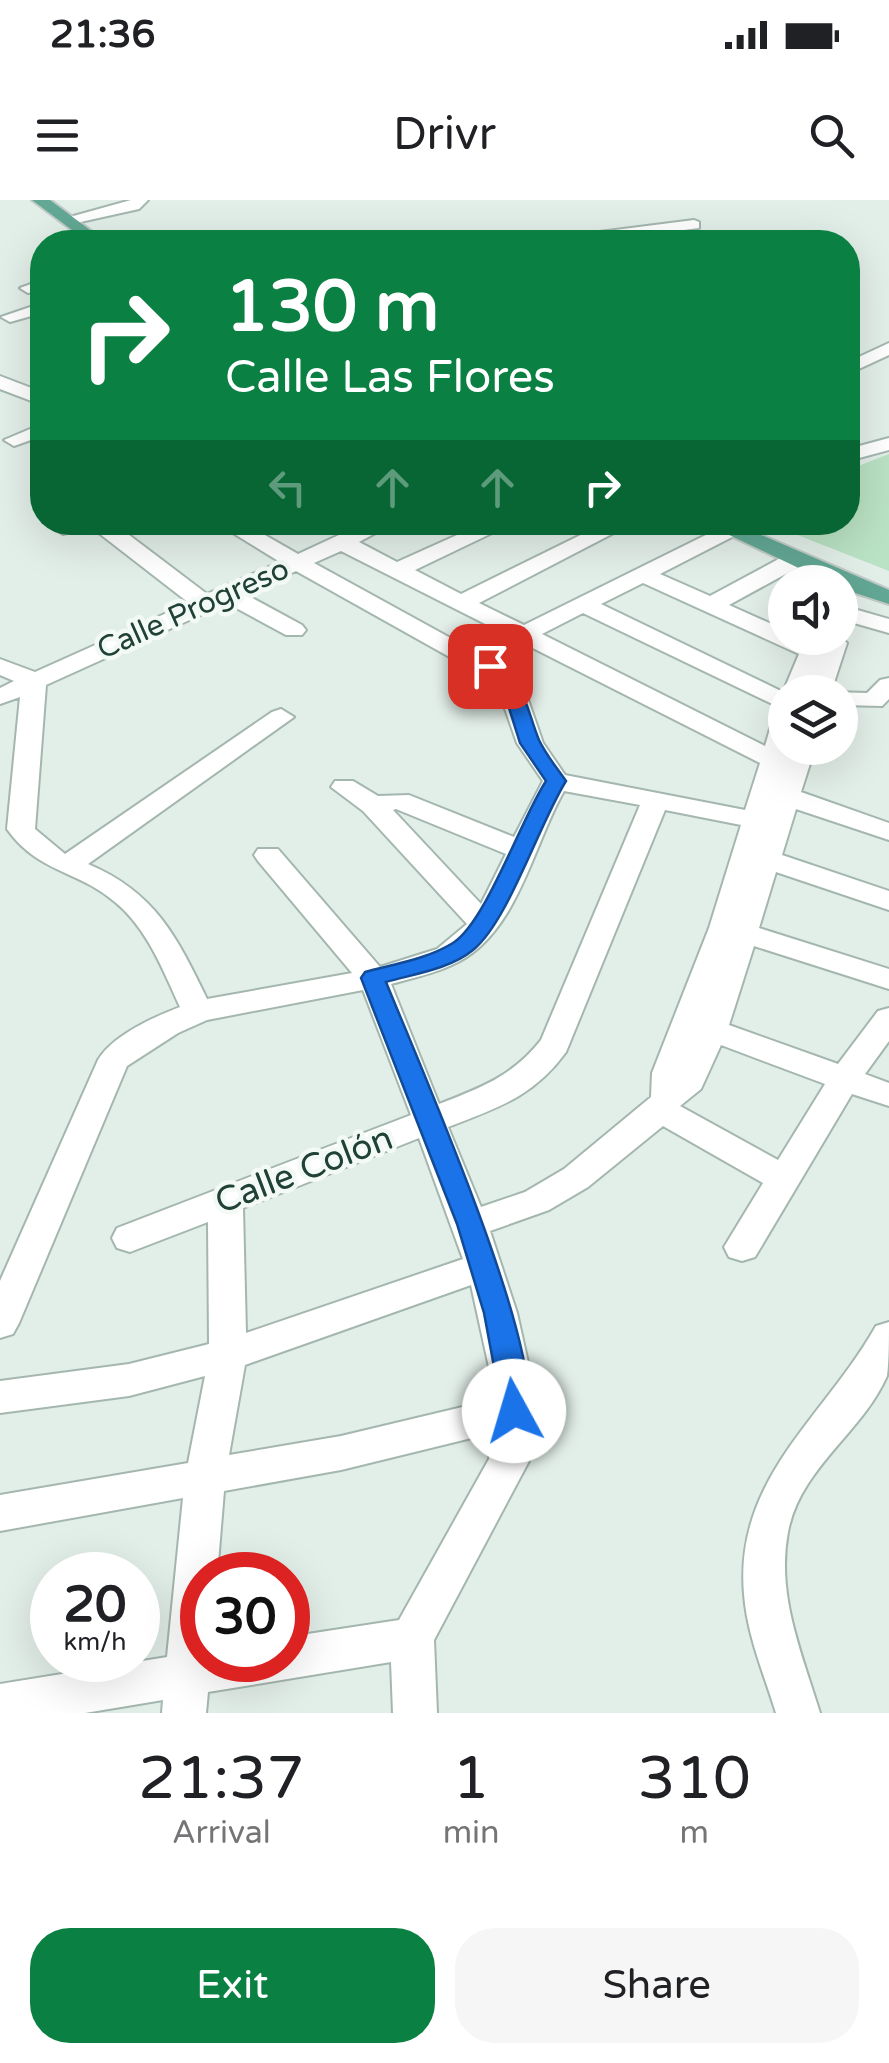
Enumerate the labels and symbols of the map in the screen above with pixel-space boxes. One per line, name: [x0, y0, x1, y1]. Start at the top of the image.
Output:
street label: Calle Progreso: [91, 550, 295, 668]
pin: [448, 624, 533, 709]
street label: Calle Colón: [209, 1117, 399, 1223]
position arrow: [462, 1359, 566, 1463]
speed limit sign: 30: [180, 1552, 310, 1682]

